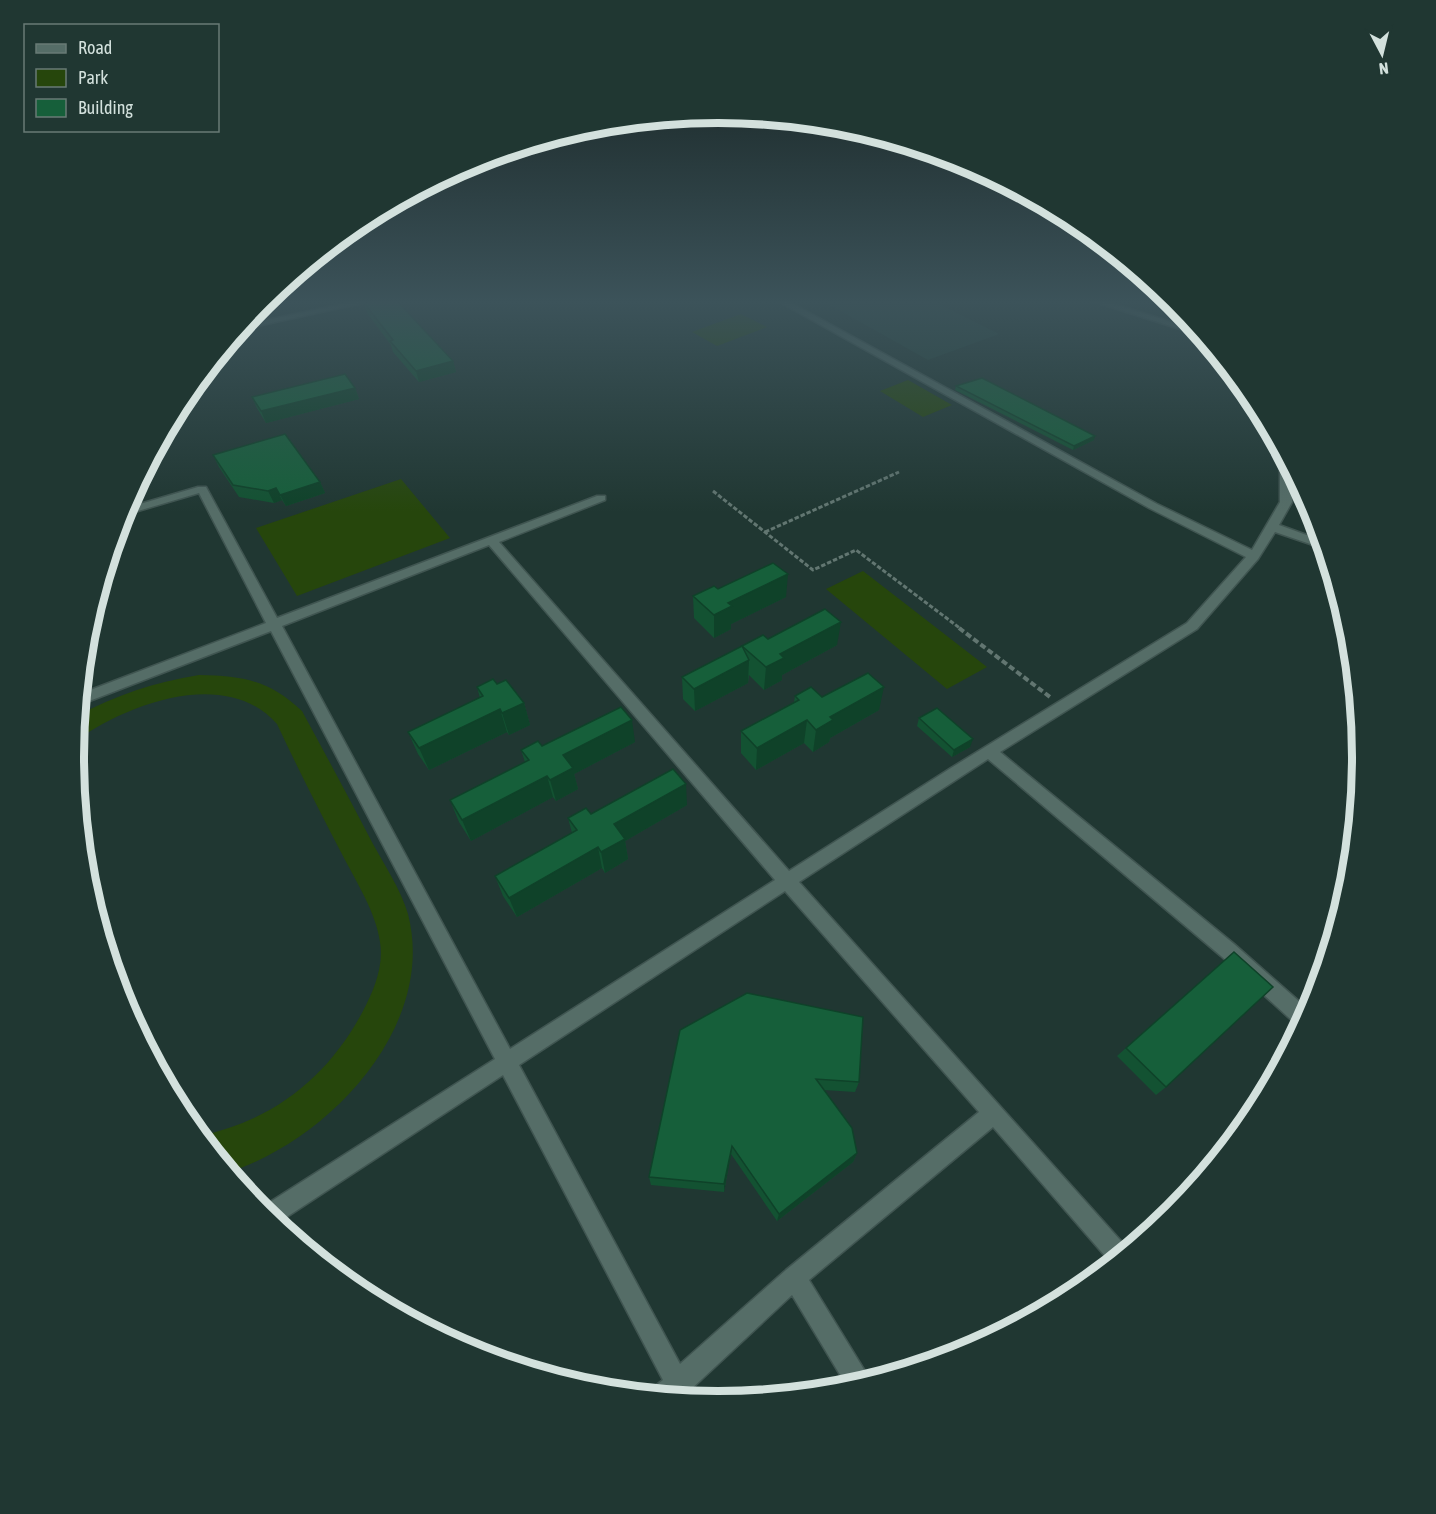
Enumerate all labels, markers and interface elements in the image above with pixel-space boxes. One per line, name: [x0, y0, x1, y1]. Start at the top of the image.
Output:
legend: [24, 24, 219, 132]
north arrow: [1352, 24, 1412, 84]
text: Road: [78, 37, 112, 58]
text: N: [1378, 59, 1390, 78]
text: Park: [78, 67, 108, 88]
text: Building: [78, 97, 133, 118]

